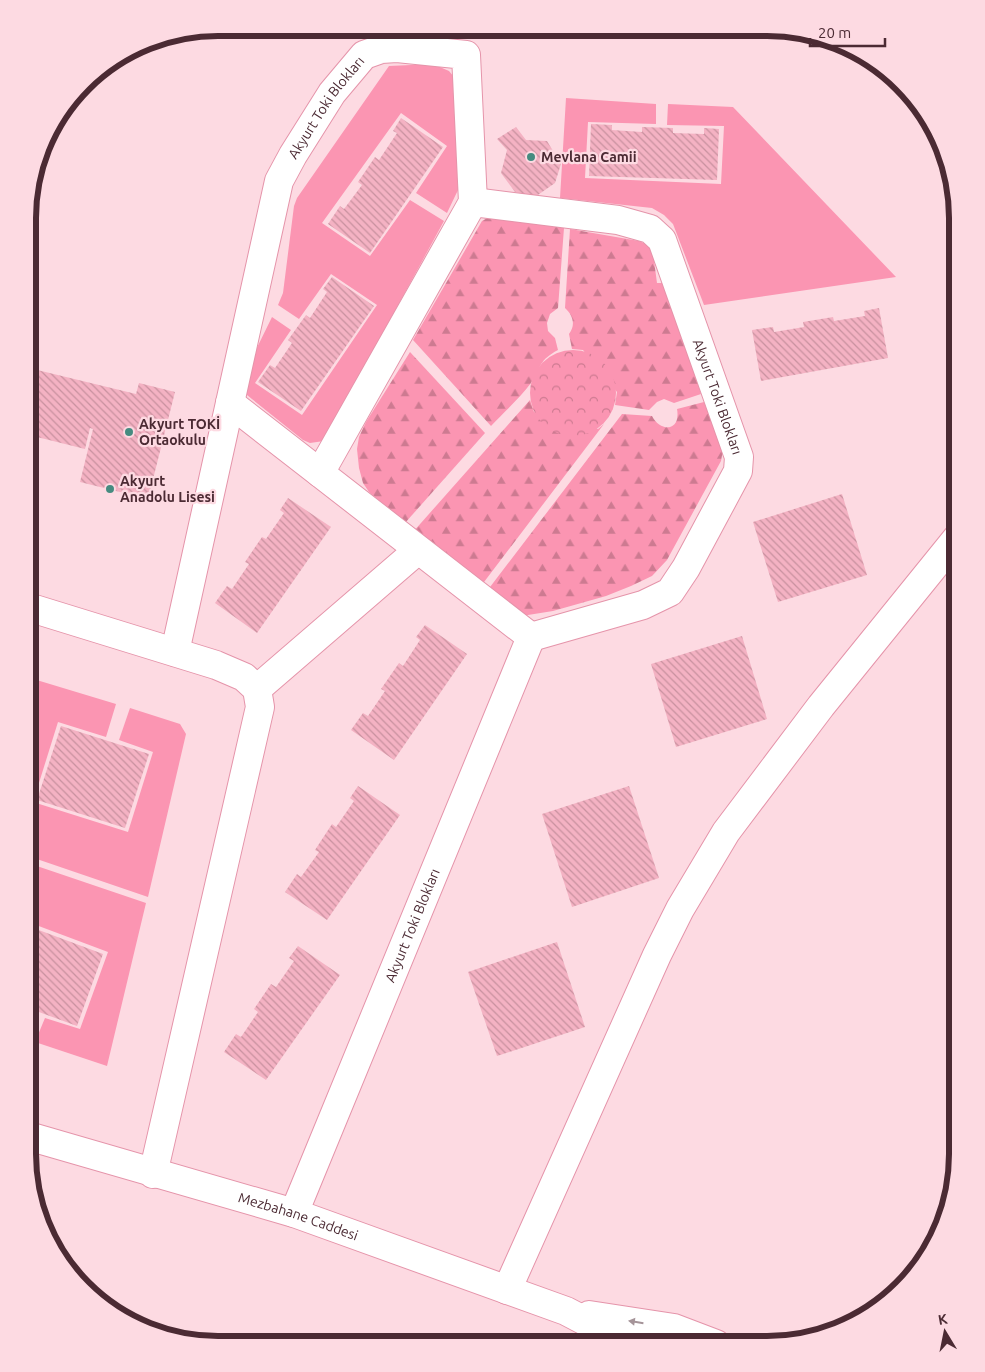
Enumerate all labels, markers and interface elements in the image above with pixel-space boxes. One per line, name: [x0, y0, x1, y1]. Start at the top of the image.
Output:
scale bar: [810, 15, 885, 47]
text: 20 m: [818, 24, 851, 41]
street label: Akyurt Toki Blokları: [285, 53, 368, 161]
place label: Mevlana Camii: [541, 149, 637, 165]
marker: Mevlana Camii: [525, 151, 537, 163]
street label: Akyurt Toki Blokları: [690, 337, 745, 457]
place label: Akyurt TOKİ Ortaokulu: [139, 415, 220, 448]
marker: Akyurt TOKİ Ortaokulu: [123, 426, 135, 438]
place label: Akyurt Anadolu Lisesi: [120, 473, 215, 505]
marker: Akyurt Anadolu Lisesi: [104, 483, 116, 495]
street label: Akyurt Toki Blokları: [382, 866, 443, 985]
street label: Mezbahane Caddesi: [236, 1189, 360, 1243]
north arrow: [920, 1307, 970, 1357]
text: K: [937, 1310, 949, 1328]
one-way arrow: [628, 1318, 644, 1326]

